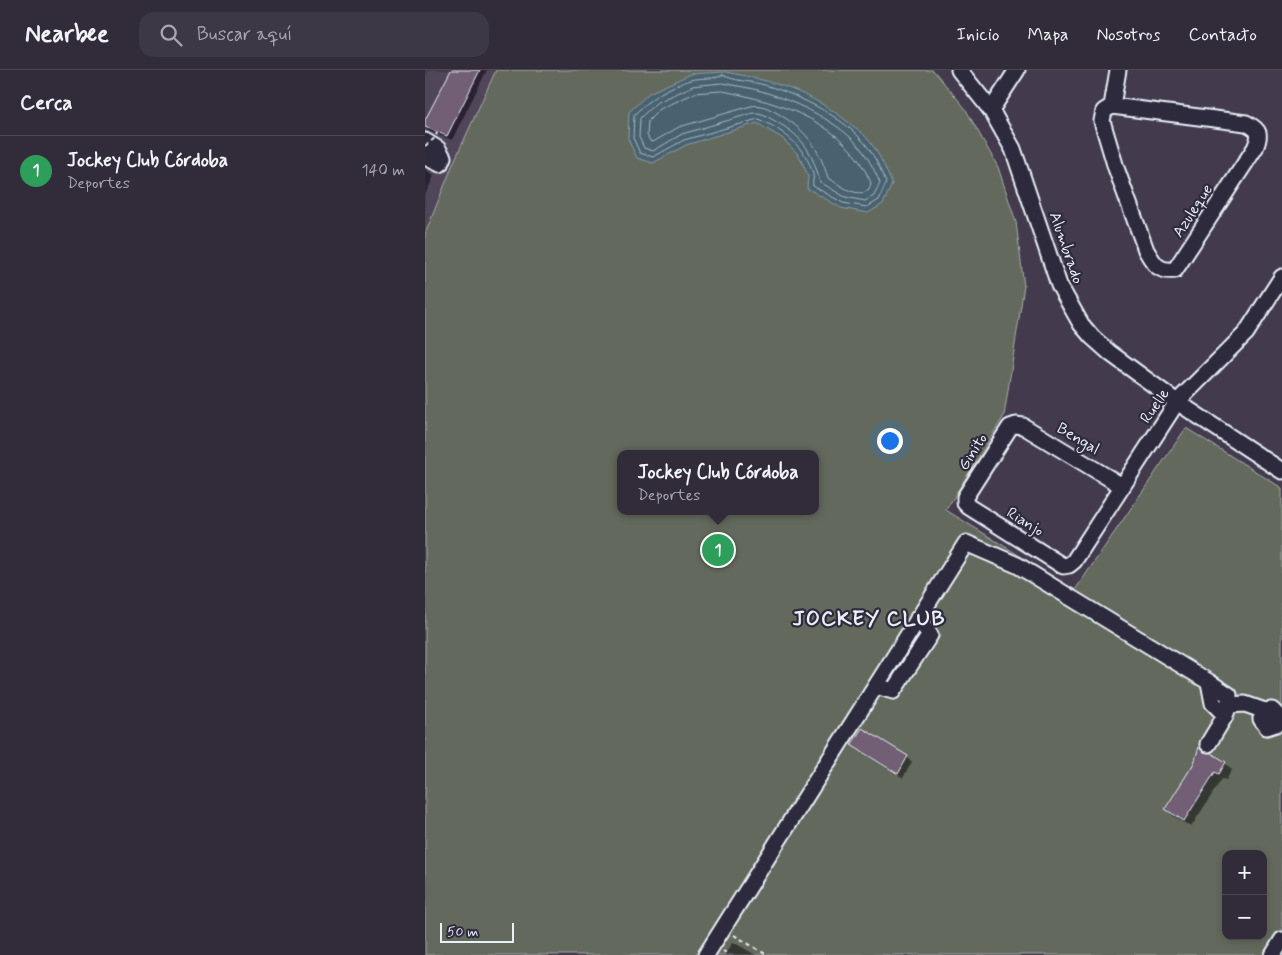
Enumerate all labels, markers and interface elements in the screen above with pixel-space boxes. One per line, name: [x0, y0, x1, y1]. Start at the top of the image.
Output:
search box: [139, 12, 489, 57]
text: Nearbee: [25, 19, 109, 50]
icon: search: [157, 21, 185, 49]
text: Buscar aquí: [197, 22, 292, 47]
text: Inicio: [957, 23, 999, 47]
text: Mapa: [1027, 23, 1068, 47]
text: Nosotros: [1096, 23, 1161, 47]
text: Contacto: [1189, 23, 1257, 47]
text: Cerca: [20, 89, 73, 117]
text: Jockey Club Córdoba: [67, 148, 228, 173]
text: 1: [32, 160, 40, 181]
text: 140 m: [361, 160, 405, 181]
text: Deportes: [67, 173, 130, 194]
street label: Azuleque: [1168, 180, 1218, 242]
street label: Alumbrado: [1044, 209, 1088, 287]
street label: Ruelle: [1135, 384, 1175, 428]
street label: Bengal: [1052, 418, 1103, 461]
your location: [877, 428, 903, 454]
street label: Ginito: [953, 430, 993, 474]
popup: [617, 450, 819, 515]
text: Jockey Club Córdoba: [638, 460, 798, 485]
text: Deportes: [638, 485, 700, 506]
street label: Rianjo: [1002, 502, 1048, 542]
pin: 1: [702, 531, 734, 569]
district label: JOCKEY CLUB: [793, 605, 945, 633]
map controls: [1222, 850, 1267, 940]
button: +: [1222, 850, 1267, 895]
button: −: [1222, 895, 1267, 940]
scale bar: [440, 920, 514, 943]
text: 50 m: [447, 923, 478, 941]

